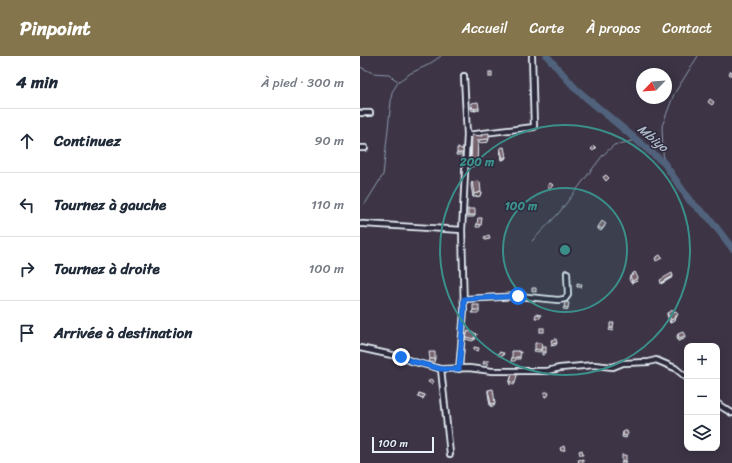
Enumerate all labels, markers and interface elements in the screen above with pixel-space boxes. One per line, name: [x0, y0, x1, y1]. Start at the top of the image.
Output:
text: Pinpoint: [20, 12, 91, 45]
text: Accueil: [462, 16, 508, 41]
text: Carte: [530, 16, 564, 41]
text: À propos: [586, 16, 640, 41]
text: Contact: [662, 16, 712, 41]
text: 4 min: [16, 67, 58, 97]
north arrow: [636, 68, 672, 104]
text: À pied · 300 m: [261, 71, 344, 94]
water label: Mbiyo: [632, 118, 675, 159]
text: Continuez: [54, 128, 121, 154]
text: 90 m: [314, 129, 344, 152]
icon: ahead: [16, 130, 38, 152]
text: 200 m: [459, 151, 495, 173]
text: Tournez à gauche: [54, 192, 166, 218]
text: 110 m: [311, 193, 344, 216]
icon: left: [16, 194, 38, 216]
text: 100 m: [505, 195, 538, 217]
centre of rings: [558, 243, 572, 257]
text: Tournez à droite: [54, 256, 160, 282]
text: 100 m: [309, 257, 344, 280]
icon: right: [16, 258, 38, 280]
route start: [509, 287, 527, 305]
text: Arrivée à destination: [54, 320, 192, 346]
icon: arrive: [16, 322, 38, 344]
map controls: [684, 343, 720, 451]
button: +: [684, 343, 720, 379]
route end: [392, 348, 410, 366]
button: −: [684, 379, 720, 415]
button: layers: [684, 415, 720, 451]
text: 100 m: [378, 434, 408, 453]
scale bar: [372, 435, 434, 454]

